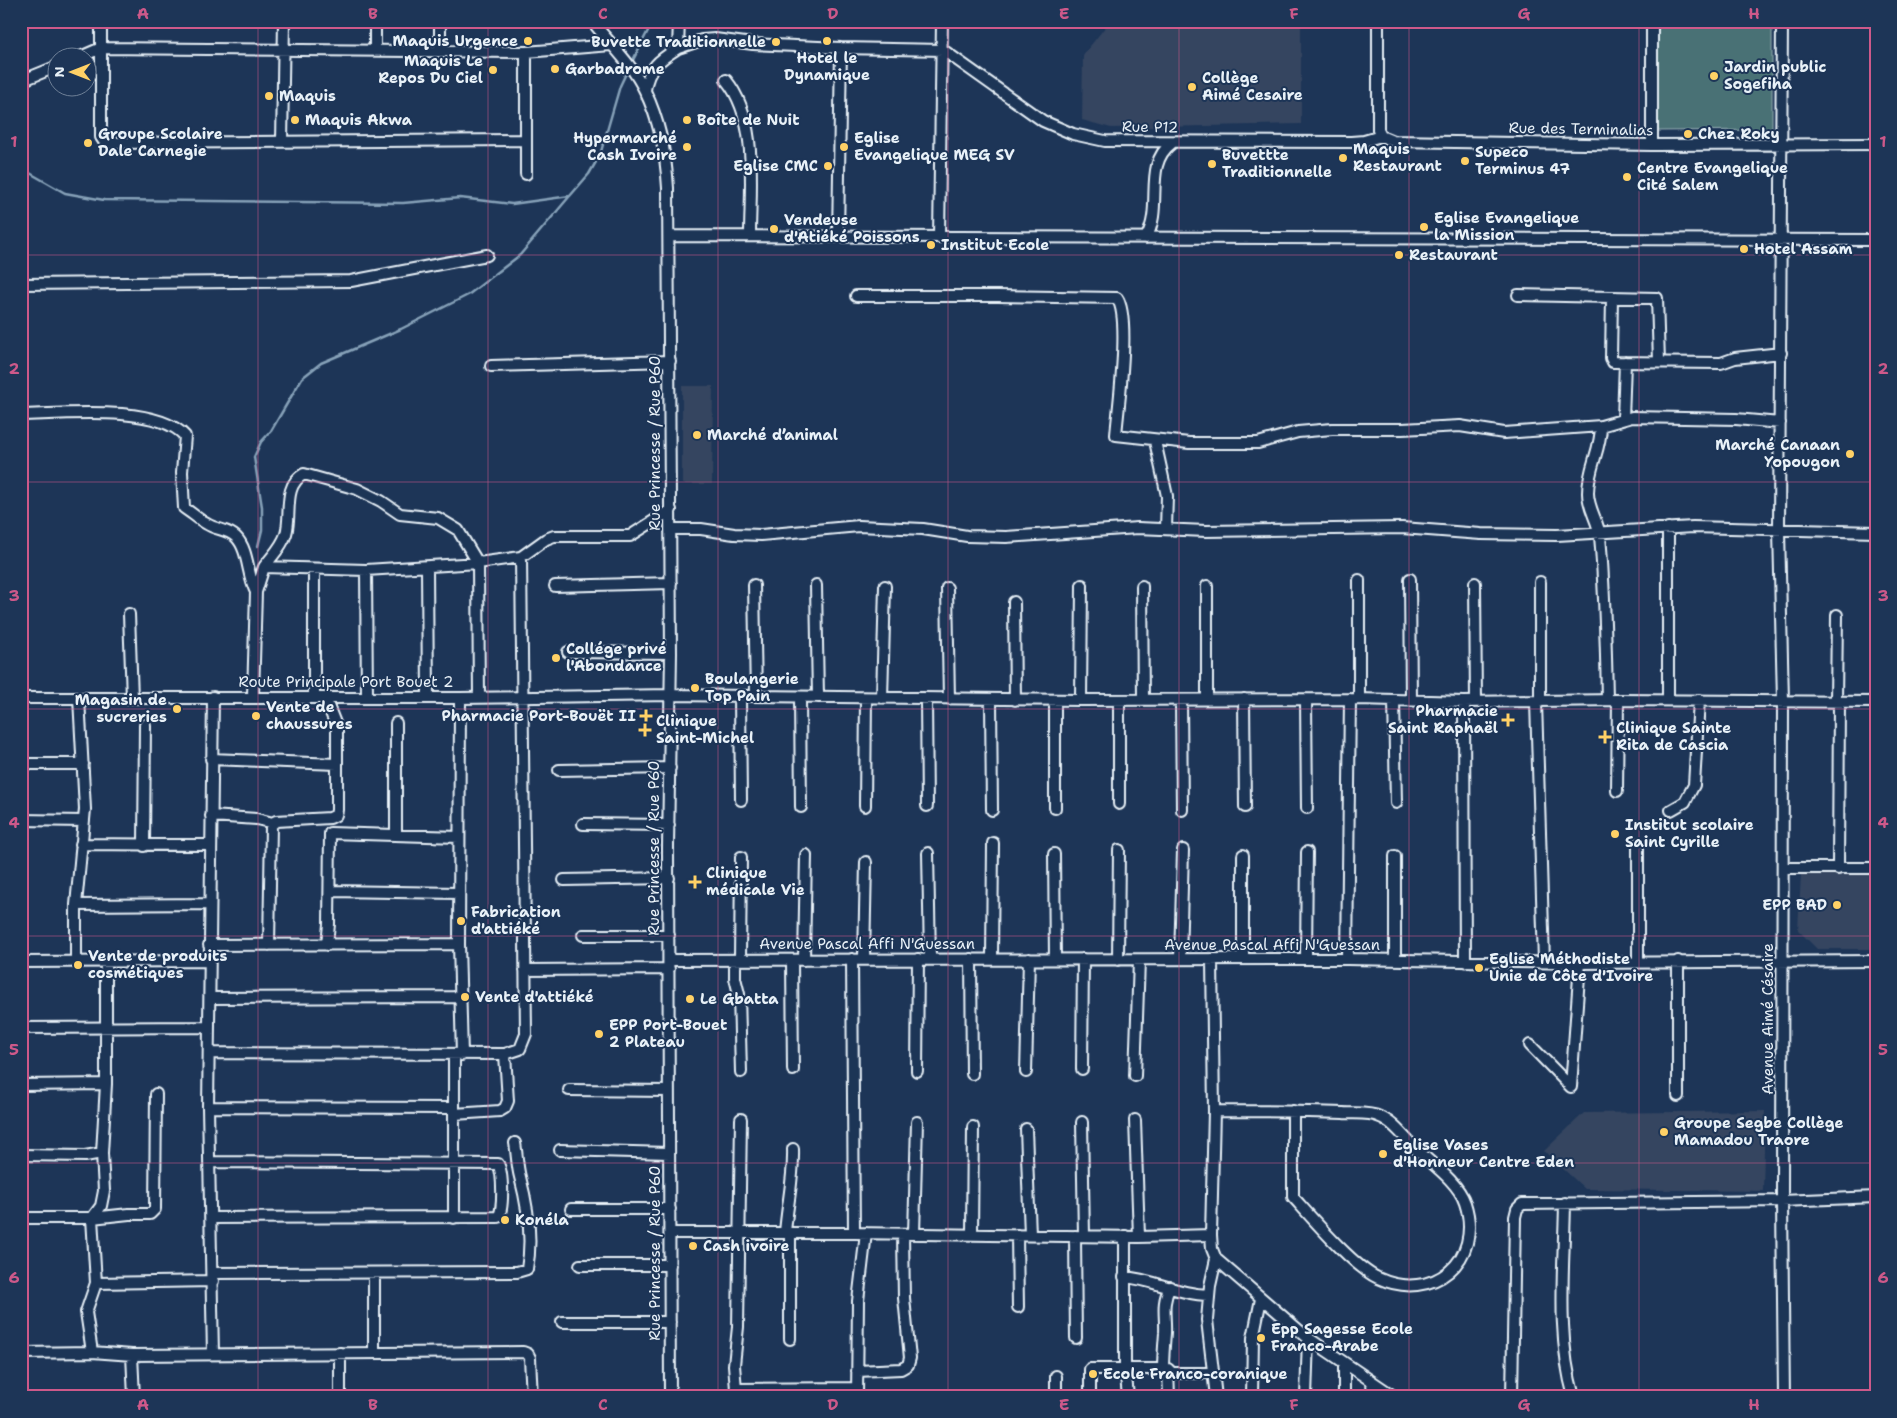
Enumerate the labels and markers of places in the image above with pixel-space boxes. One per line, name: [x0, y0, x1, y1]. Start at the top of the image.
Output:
place label: Maquis Urgence: [392, 31, 518, 51]
place label: Buvette Traditionnelle: [591, 32, 766, 52]
marker: Maquis Urgence: [522, 35, 534, 47]
marker: Hotel le Dynamique: [821, 35, 833, 47]
marker: Buvette Traditionnelle: [770, 36, 782, 48]
place label: Hotel le Dynamique: [784, 48, 870, 85]
place label: Maquis Le Repos Du Ciel: [378, 51, 483, 88]
place label: Jardin public Sogefiha: [1724, 57, 1827, 94]
place label: Garbadrome: [565, 59, 665, 79]
marker: Garbadrome: [549, 63, 561, 75]
marker: Maquis Le Repos Du Ciel: [487, 64, 499, 76]
place label: Collège Aimé Cesaire: [1202, 68, 1303, 105]
marker: Jardin public Sogefiha: [1708, 70, 1720, 82]
marker: Collège Aimé Cesaire: [1186, 81, 1198, 93]
place label: Maquis: [279, 86, 336, 106]
marker: Maquis: [263, 90, 275, 102]
place label: Maquis Akwa: [305, 110, 413, 130]
place label: Boîte de Nuit: [697, 110, 799, 130]
marker: Maquis Akwa: [289, 114, 301, 126]
marker: Boîte de Nuit: [681, 114, 693, 126]
place label: Groupe Scolaire Dale Carnegie: [98, 124, 223, 161]
place label: Chez Roky: [1698, 124, 1780, 144]
place label: Hypermarché Cash Ivoire: [573, 128, 677, 165]
place label: Eglise Evangelique MEG SV: [854, 128, 1015, 165]
marker: Chez Roky: [1682, 128, 1694, 140]
marker: Groupe Scolaire Dale Carnegie: [82, 137, 94, 149]
place label: Maquis Restaurant: [1353, 139, 1442, 176]
marker: Hypermarché Cash Ivoire: [681, 141, 693, 153]
marker: Eglise Evangelique MEG SV: [838, 141, 850, 153]
place label: Supeco Terminus 47: [1475, 142, 1570, 179]
place label: Buvettte Traditionnelle: [1222, 145, 1332, 182]
marker: Maquis Restaurant: [1337, 152, 1349, 164]
marker: Supeco Terminus 47: [1459, 155, 1471, 167]
place label: Eglise CMC: [733, 156, 818, 176]
marker: Buvettte Traditionnelle: [1206, 158, 1218, 170]
place label: Centre Evangelique Cité Salem: [1637, 158, 1788, 195]
marker: Eglise CMC: [822, 160, 834, 172]
marker: Centre Evangelique Cité Salem: [1621, 171, 1633, 183]
place label: Eglise Evangelique la Mission: [1434, 208, 1579, 245]
place label: Vendeuse d'Atiéké Poissons: [784, 210, 920, 247]
marker: Eglise Evangelique la Mission: [1418, 221, 1430, 233]
marker: Vendeuse d'Atiéké Poissons: [768, 223, 780, 235]
place label: Institut Ecole: [941, 235, 1049, 255]
marker: Institut Ecole: [925, 239, 937, 251]
place label: Hotel Assam: [1754, 239, 1853, 259]
marker: Hotel Assam: [1738, 243, 1750, 255]
place label: Restaurant: [1409, 245, 1498, 265]
marker: Restaurant: [1393, 249, 1405, 261]
place label: Marché d’animal: [707, 425, 838, 445]
marker: Marché d’animal: [691, 429, 703, 441]
place label: Marché Canaan Yopougon: [1715, 435, 1840, 472]
marker: Marché Canaan Yopougon: [1844, 448, 1856, 460]
place label: Collége privé l'Abondance: [566, 639, 667, 676]
marker: Collége privé l'Abondance: [550, 652, 562, 664]
place label: Boulangerie Top Pain: [705, 669, 799, 706]
marker: Boulangerie Top Pain: [689, 682, 701, 694]
place label: Magasin de sucreries: [75, 690, 167, 727]
place label: Vente de chaussures: [266, 697, 353, 734]
place label: Pharmacie Saint Raphaël: [1388, 701, 1498, 738]
marker: Magasin de sucreries: [171, 703, 183, 715]
place label: Pharmacie Port-Bouët II: [442, 706, 636, 726]
marker: Vente de chaussures: [250, 710, 262, 722]
marker: Pharmacie Port-Bouët II: [640, 710, 652, 722]
place label: Clinique Saint-Michel: [656, 711, 754, 748]
marker: Pharmacie Saint Raphaël: [1502, 714, 1514, 726]
place label: Clinique Sainte Rita de Cascia: [1616, 718, 1731, 755]
marker: Clinique Saint-Michel: [638, 723, 652, 737]
marker: Clinique Sainte Rita de Cascia: [1598, 730, 1612, 744]
place label: Institut scolaire Saint Cyrille: [1625, 815, 1754, 852]
marker: Institut scolaire Saint Cyrille: [1609, 828, 1621, 840]
place label: Clinique médicale Vie: [706, 863, 805, 900]
marker: Clinique médicale Vie: [688, 875, 702, 889]
place label: EPP BAD: [1762, 895, 1827, 915]
marker: EPP BAD: [1831, 899, 1843, 911]
place label: Fabrication d'attiéké: [471, 902, 561, 939]
marker: Fabrication d'attiéké: [455, 915, 467, 927]
place label: Vente de produits cosmétiques: [88, 946, 227, 983]
place label: Eglise Méthodiste Unie de Côte d'Ivoire: [1489, 949, 1653, 986]
marker: Vente de produits cosmétiques: [72, 959, 84, 971]
marker: Eglise Méthodiste Unie de Côte d'Ivoire: [1473, 962, 1485, 974]
place label: Vente d'attiéké: [475, 987, 594, 1007]
place label: Le Gbatta: [700, 989, 779, 1009]
marker: Vente d'attiéké: [459, 991, 471, 1003]
marker: Le Gbatta: [684, 993, 696, 1005]
place label: EPP Port-Bouet 2 Plateau: [609, 1015, 727, 1052]
marker: EPP Port-Bouet 2 Plateau: [593, 1028, 605, 1040]
place label: Groupe Segbe Collège Mamadou Traore: [1674, 1113, 1843, 1150]
marker: Groupe Segbe Collège Mamadou Traore: [1658, 1126, 1670, 1138]
place label: Eglise Vases d'Honneur Centre Eden: [1393, 1135, 1574, 1172]
marker: Eglise Vases d'Honneur Centre Eden: [1377, 1148, 1389, 1160]
place label: Konéla: [515, 1210, 570, 1230]
marker: Konéla: [499, 1214, 511, 1226]
place label: Cash ivoire: [703, 1236, 790, 1256]
marker: Cash ivoire: [687, 1240, 699, 1252]
place label: Epp Sagesse Ecole Franco-Arabe: [1271, 1319, 1413, 1356]
marker: Epp Sagesse Ecole Franco-Arabe: [1255, 1332, 1267, 1344]
place label: Ecole Franco-coranique: [1103, 1364, 1288, 1384]
marker: Ecole Franco-coranique: [1087, 1368, 1099, 1380]

